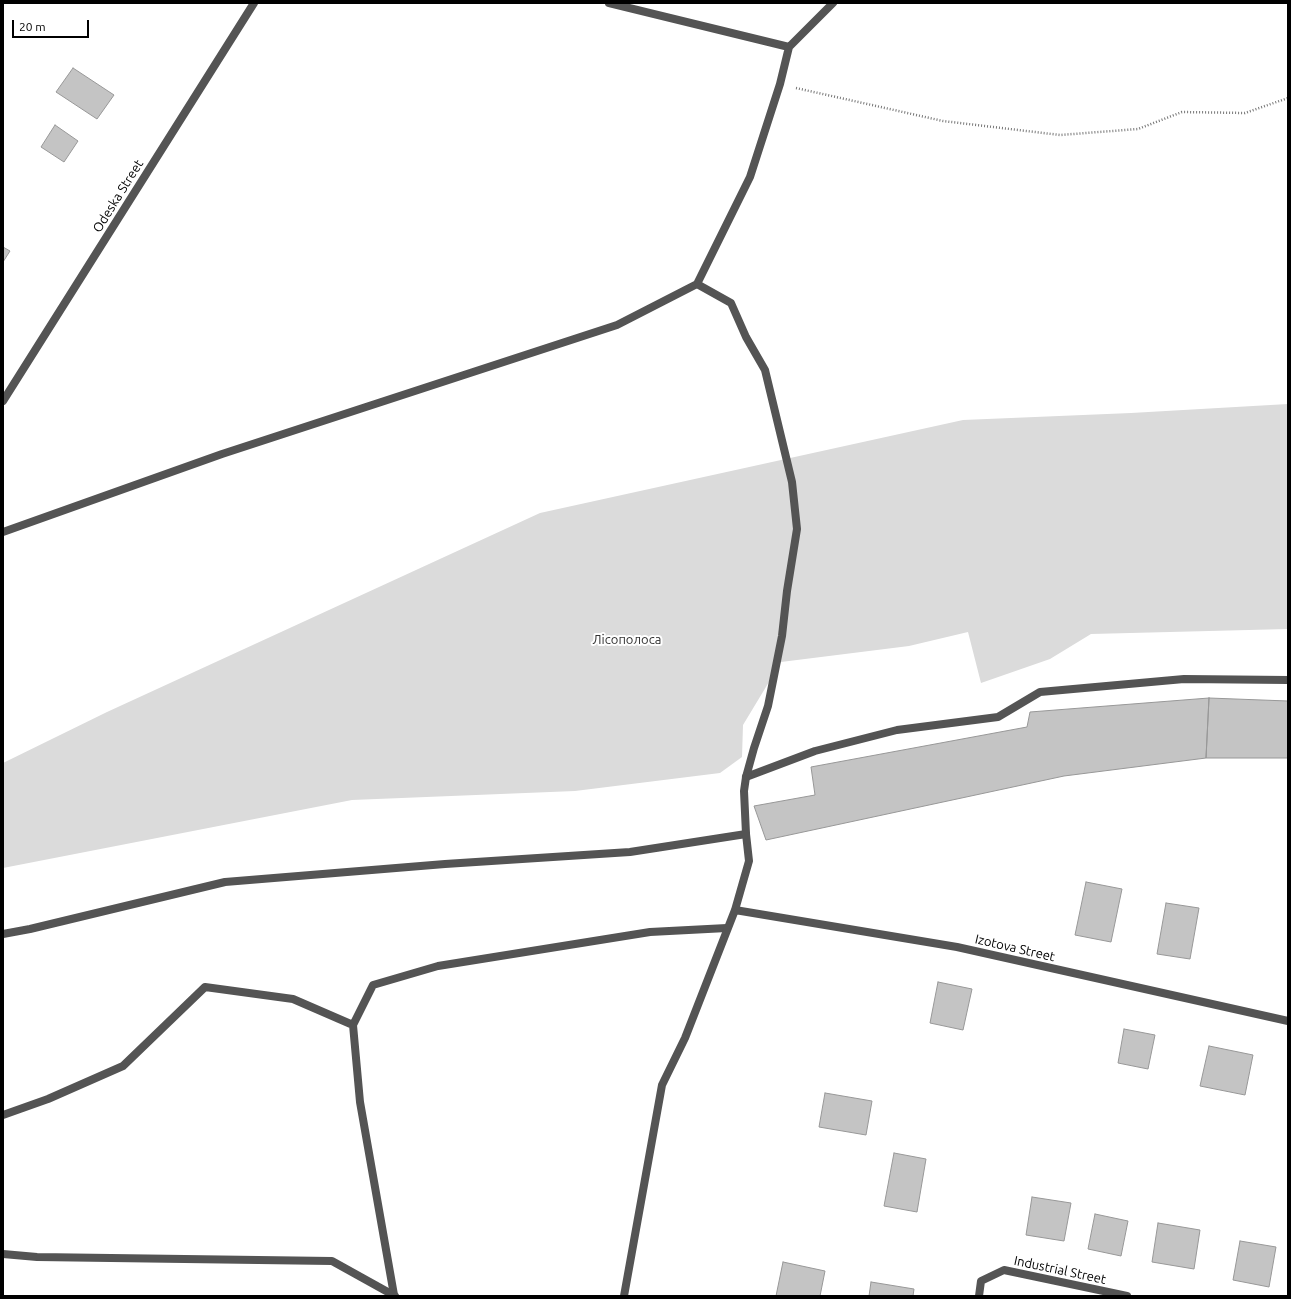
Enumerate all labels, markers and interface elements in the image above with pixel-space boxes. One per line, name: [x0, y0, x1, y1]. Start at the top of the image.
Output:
scale bar: [14, 12, 91, 38]
text: 20 m: [19, 20, 46, 33]
street label: Odeska Street: [89, 157, 147, 235]
park label: Лісополоса: [593, 632, 661, 648]
street label: Izotova Street: [973, 931, 1057, 965]
street label: Industrial Street: [1012, 1253, 1108, 1287]

